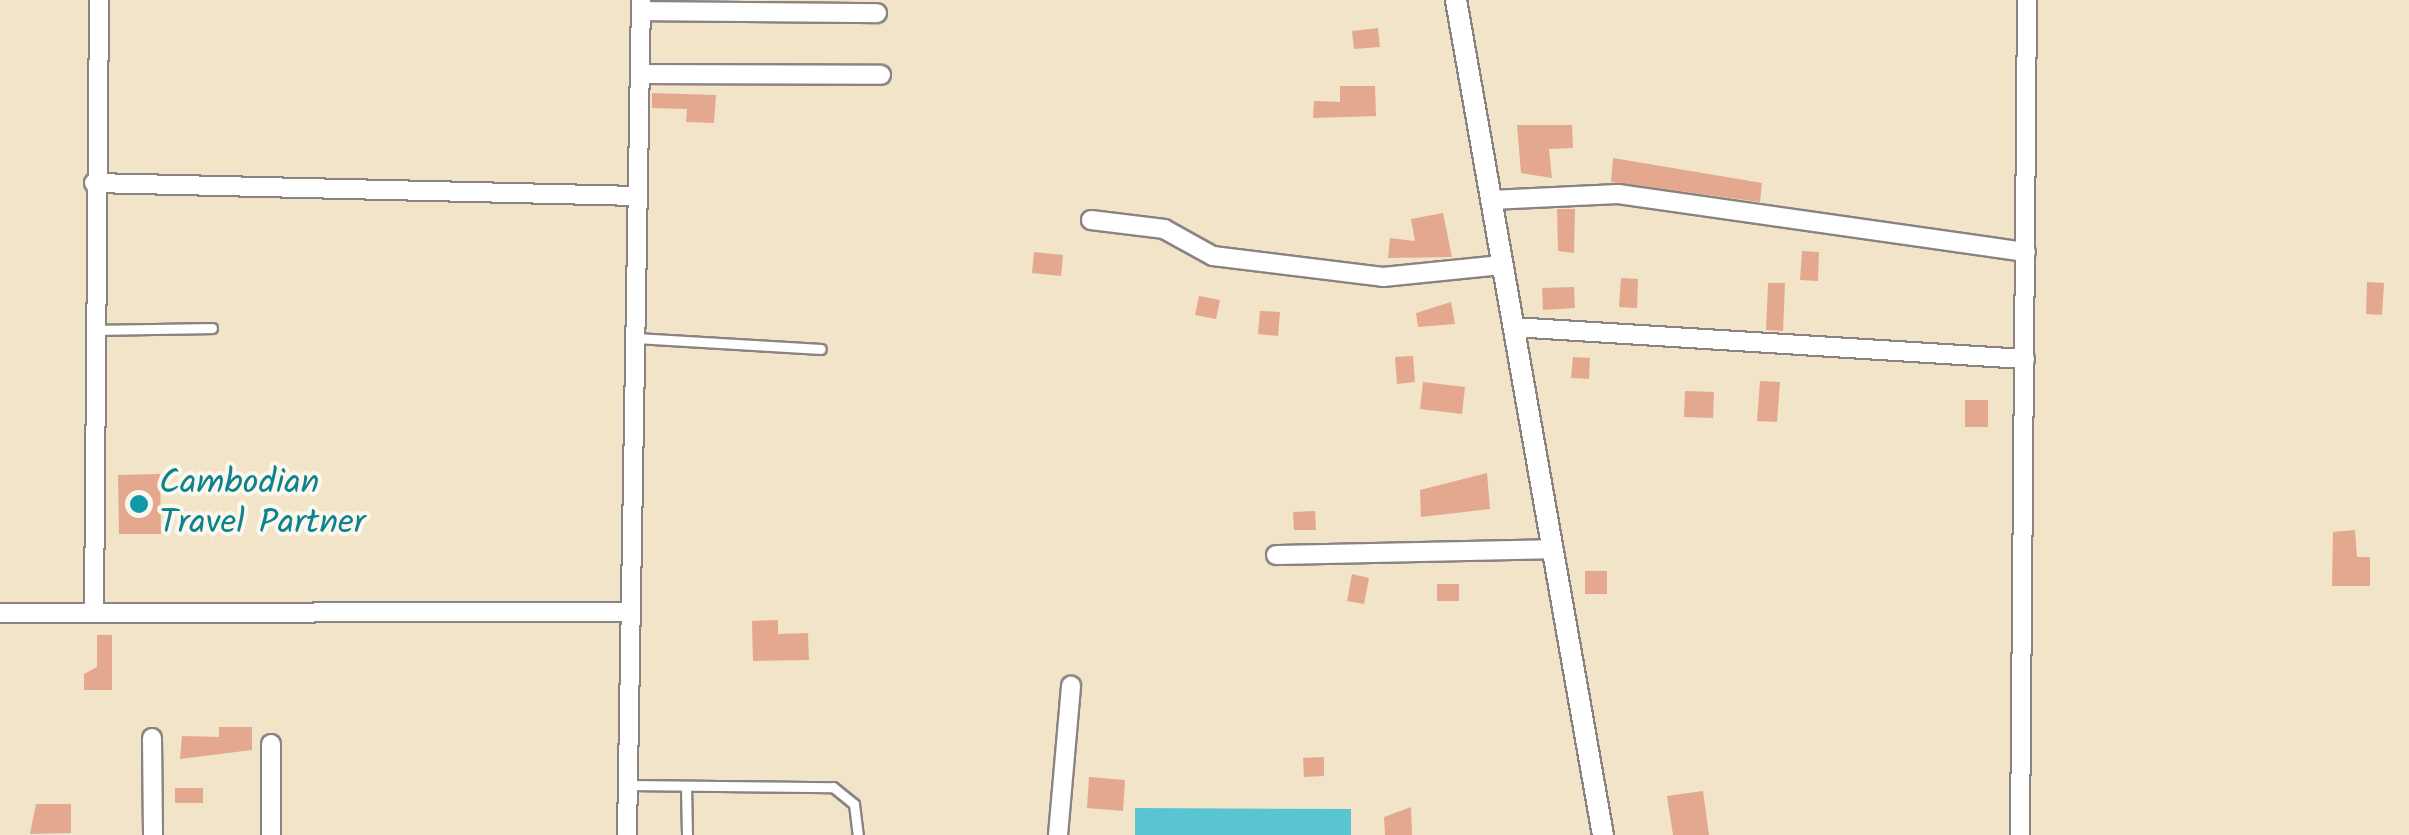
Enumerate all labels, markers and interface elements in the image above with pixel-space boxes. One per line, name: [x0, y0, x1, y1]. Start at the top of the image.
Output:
place label: Cambodian Travel Partner: [159, 463, 365, 545]
marker: Cambodian Travel Partner: [128, 493, 150, 515]

